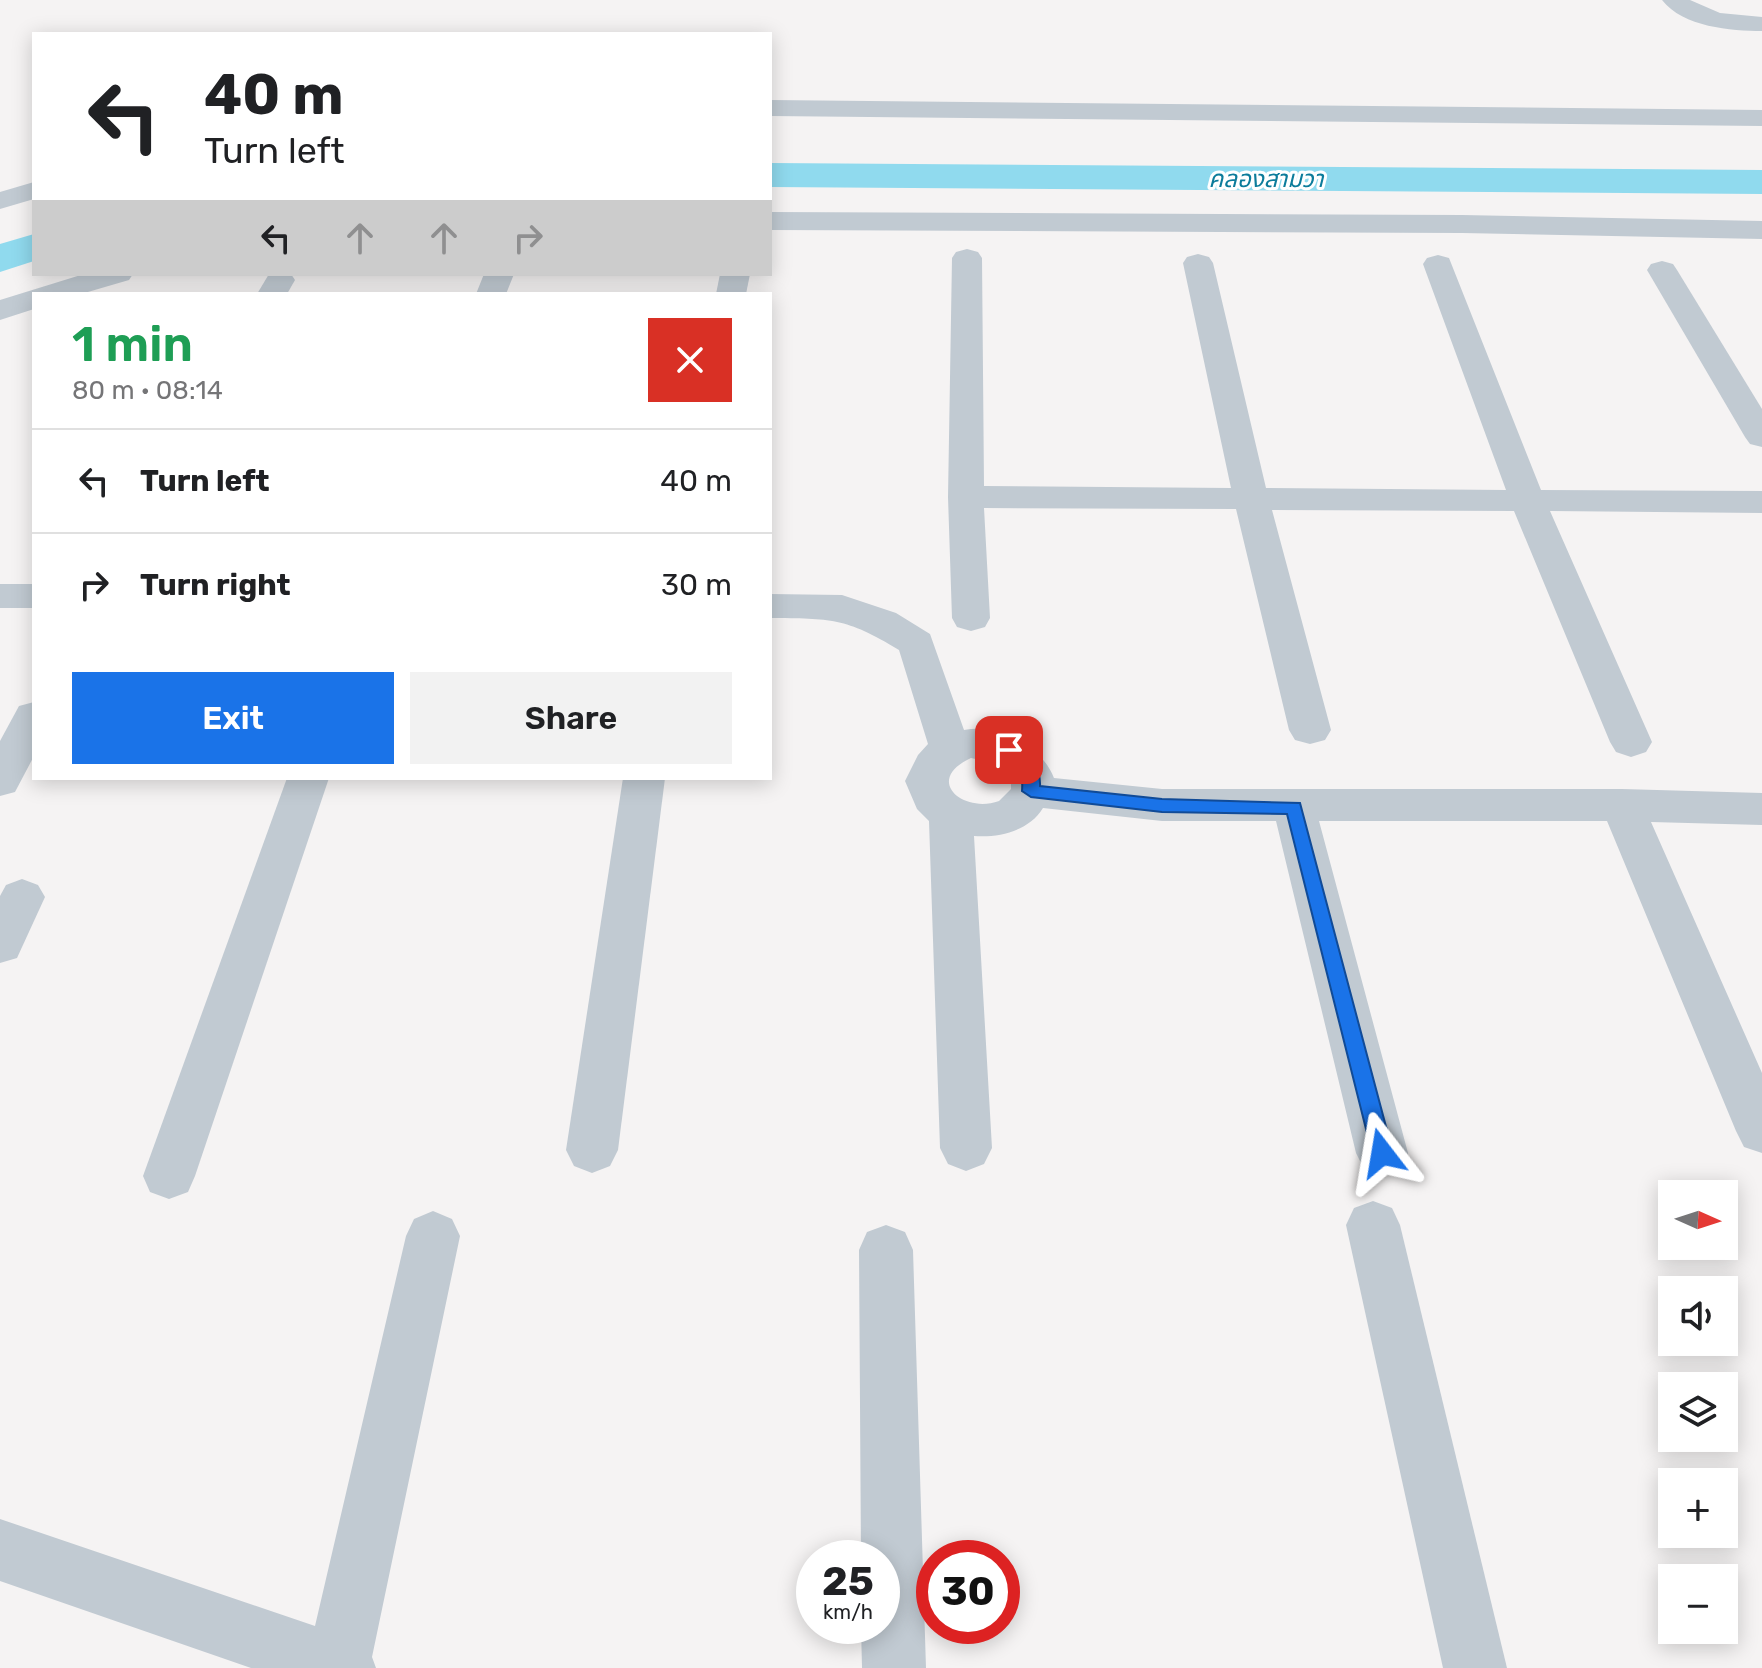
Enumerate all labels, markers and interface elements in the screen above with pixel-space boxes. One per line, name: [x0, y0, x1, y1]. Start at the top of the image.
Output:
text: 40 m: [204, 62, 344, 128]
icon: left: [72, 64, 176, 168]
text: Turn left: [204, 129, 345, 172]
water label: คลองสามวา: [1209, 165, 1325, 193]
icon: left: [254, 216, 298, 260]
icon: ahead: [338, 216, 382, 260]
icon: ahead: [422, 216, 466, 260]
icon: right: [506, 216, 550, 260]
text: 1 min: [72, 316, 193, 373]
button: close: [648, 318, 732, 402]
text: 80 m · 08:14: [72, 375, 223, 406]
icon: left: [72, 459, 116, 503]
text: Turn left: [140, 463, 270, 499]
text: 40 m: [660, 463, 732, 499]
icon: right: [72, 563, 116, 607]
text: Turn right: [140, 567, 291, 603]
text: 30 m: [661, 567, 732, 603]
button: Exit: [72, 672, 394, 764]
button: Share: [410, 672, 732, 764]
pin: [975, 716, 1043, 784]
icon: arrive: [987, 728, 1031, 772]
position arrow: [1340, 1111, 1424, 1195]
north arrow: [1658, 1180, 1738, 1260]
map controls: [1658, 1180, 1738, 1644]
button: sound: [1658, 1276, 1738, 1356]
button: layers: [1658, 1372, 1738, 1452]
button: +: [1658, 1468, 1738, 1548]
speed limit sign: 30: [916, 1540, 1020, 1644]
text: 25: [822, 1558, 874, 1605]
button: −: [1658, 1564, 1738, 1644]
text: km/h: [823, 1600, 873, 1624]

